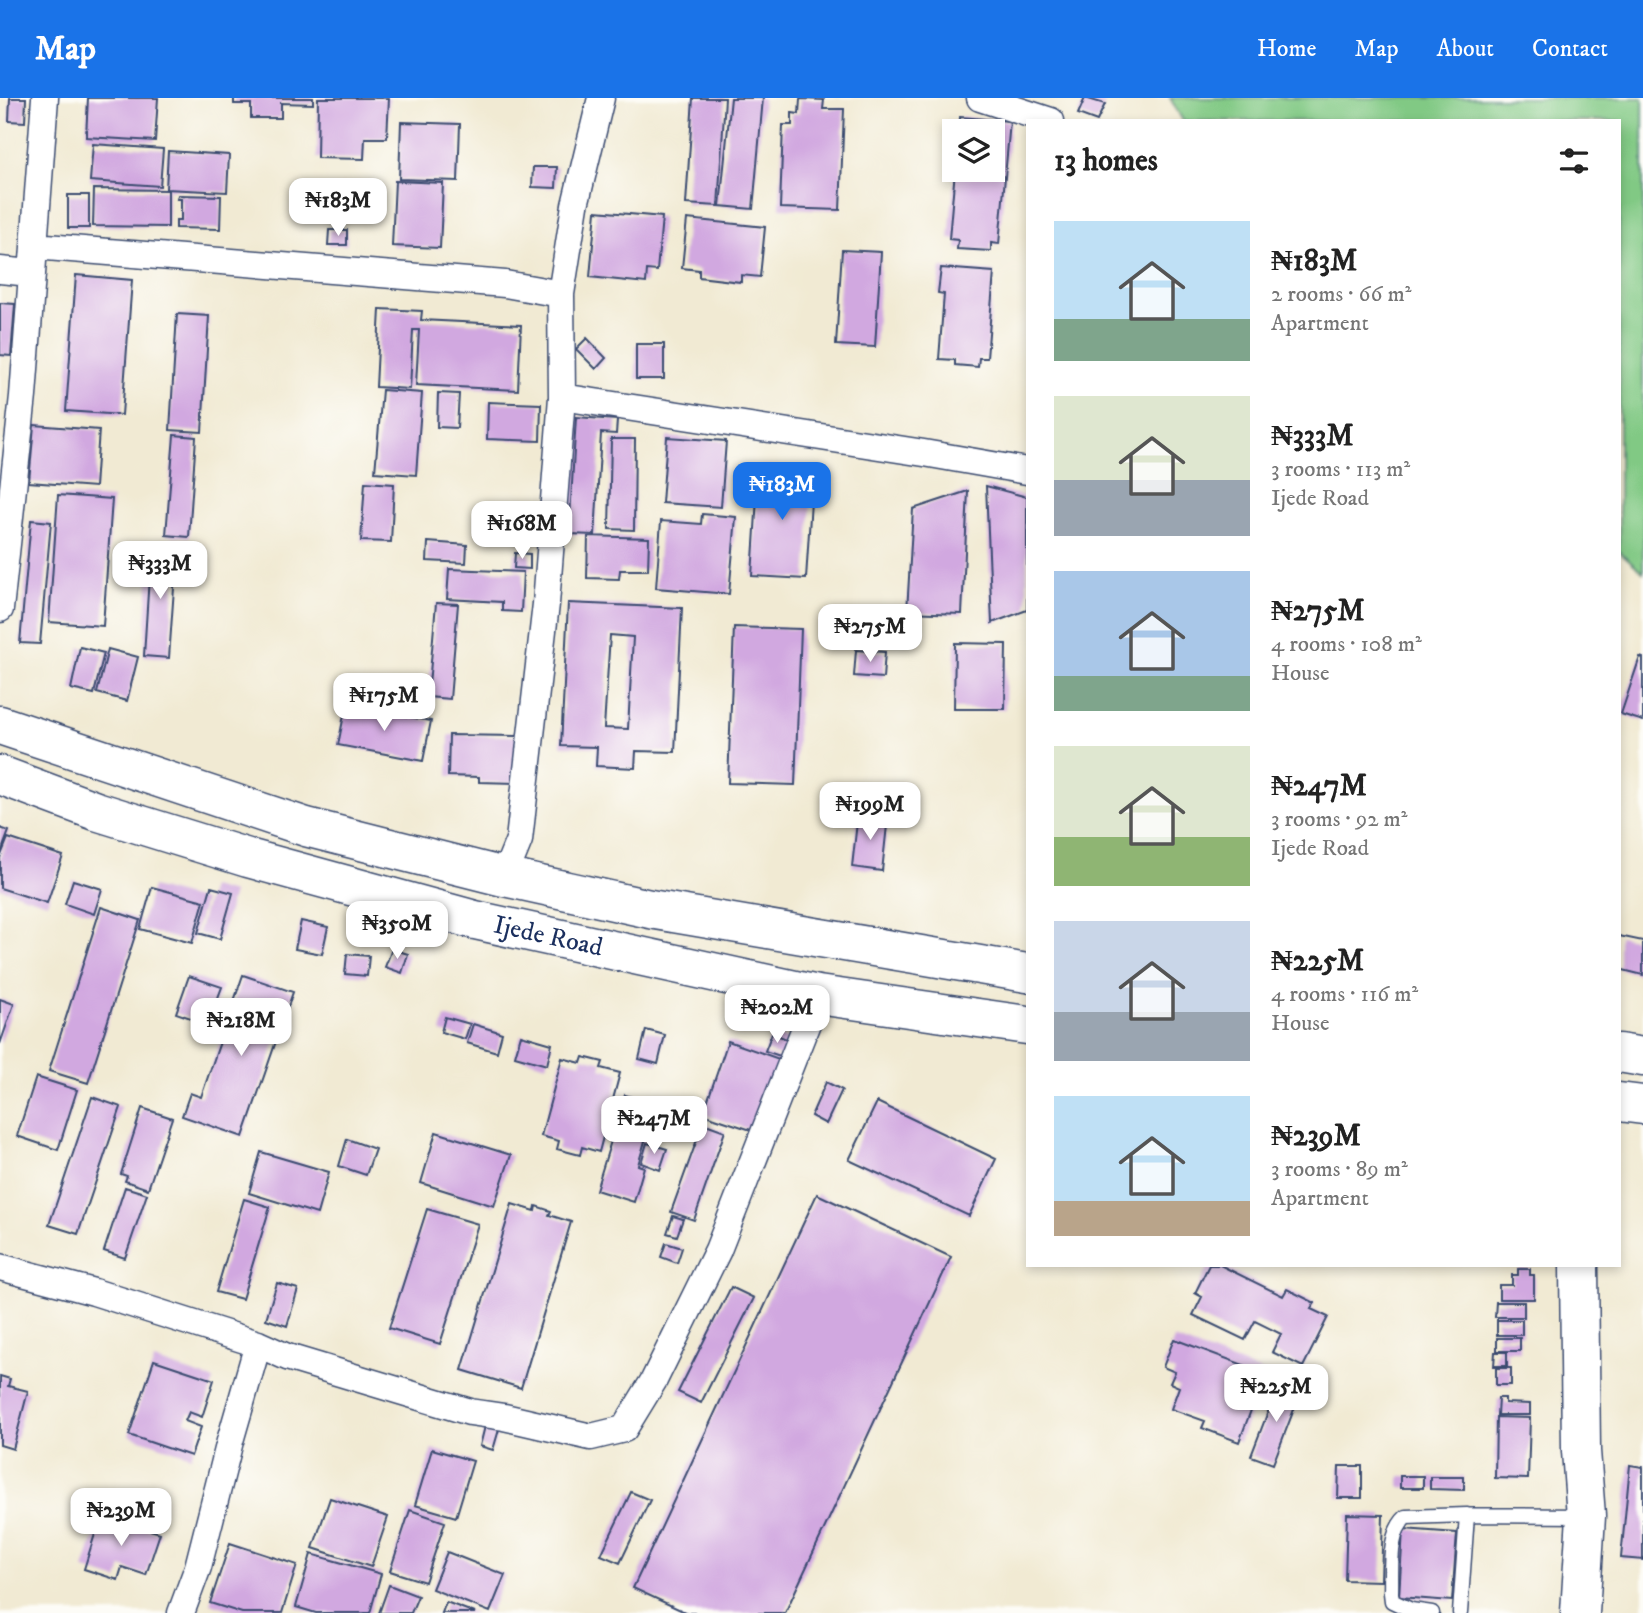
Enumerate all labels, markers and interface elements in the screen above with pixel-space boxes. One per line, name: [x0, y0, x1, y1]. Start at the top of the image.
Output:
text: Map: [35, 29, 96, 70]
text: Home: [1257, 34, 1316, 64]
text: Map: [1354, 34, 1399, 64]
text: About: [1437, 34, 1494, 64]
text: Contact: [1532, 34, 1608, 64]
map controls: [942, 119, 1005, 182]
button: layers: [942, 119, 1005, 182]
icon: filters: [1555, 142, 1593, 180]
text: 13 homes: [1054, 143, 1158, 180]
pin: ₦183M: [289, 178, 387, 238]
text: ₦183M: [305, 186, 371, 215]
text: ₦183M: [1271, 243, 1357, 280]
icon: home: [1110, 249, 1194, 333]
text: 2 rooms · 66 m²: [1271, 280, 1411, 309]
text: Apartment: [1271, 309, 1369, 338]
text: ₦333M: [1271, 418, 1354, 455]
icon: home: [1110, 424, 1194, 508]
text: 3 rooms · 113 m²: [1271, 455, 1410, 484]
pin: ₦183M: [733, 462, 831, 522]
text: ₦183M: [749, 470, 815, 499]
text: Ijede Road: [1271, 484, 1369, 513]
pin: ₦168M: [473, 502, 571, 561]
text: ₦168M: [487, 509, 557, 538]
pin: ₦333M: [111, 542, 209, 601]
text: ₦333M: [128, 549, 192, 578]
text: ₦275M: [1271, 593, 1365, 630]
icon: home: [1110, 599, 1194, 683]
pin: ₦275M: [821, 604, 919, 664]
text: ₦275M: [834, 612, 906, 641]
text: 4 rooms · 108 m²: [1271, 630, 1422, 659]
text: House: [1271, 659, 1329, 688]
pin: ₦175M: [335, 674, 433, 733]
text: ₦175M: [349, 681, 419, 710]
text: ₦247M: [1271, 768, 1367, 805]
icon: home: [1110, 774, 1194, 858]
pin: ₦199M: [821, 782, 919, 842]
text: ₦199M: [836, 790, 904, 819]
text: 3 rooms · 92 m²: [1271, 805, 1408, 834]
text: Ijede Road: [1271, 834, 1369, 863]
pin: ₦350M: [348, 902, 446, 961]
street label: Ijede Road: [491, 908, 606, 964]
text: ₦350M: [362, 909, 432, 938]
text: ₦225M: [1271, 943, 1364, 980]
icon: home: [1110, 949, 1194, 1033]
text: 4 rooms · 116 m²: [1271, 980, 1418, 1009]
pin: ₦202M: [728, 986, 826, 1045]
text: ₦202M: [741, 993, 813, 1022]
pin: ₦218M: [192, 998, 290, 1058]
text: ₦218M: [207, 1006, 275, 1035]
text: House: [1271, 1009, 1329, 1038]
pin: ₦247M: [605, 1096, 703, 1156]
text: ₦247M: [617, 1104, 691, 1133]
text: ₦239M: [1271, 1118, 1361, 1155]
icon: home: [1110, 1124, 1194, 1208]
text: 3 rooms · 89 m²: [1271, 1155, 1408, 1184]
text: Apartment: [1271, 1184, 1369, 1213]
pin: ₦225M: [1227, 1364, 1325, 1424]
text: ₦225M: [1240, 1372, 1312, 1401]
pin: ₦239M: [72, 1488, 170, 1548]
text: ₦239M: [87, 1496, 156, 1525]

